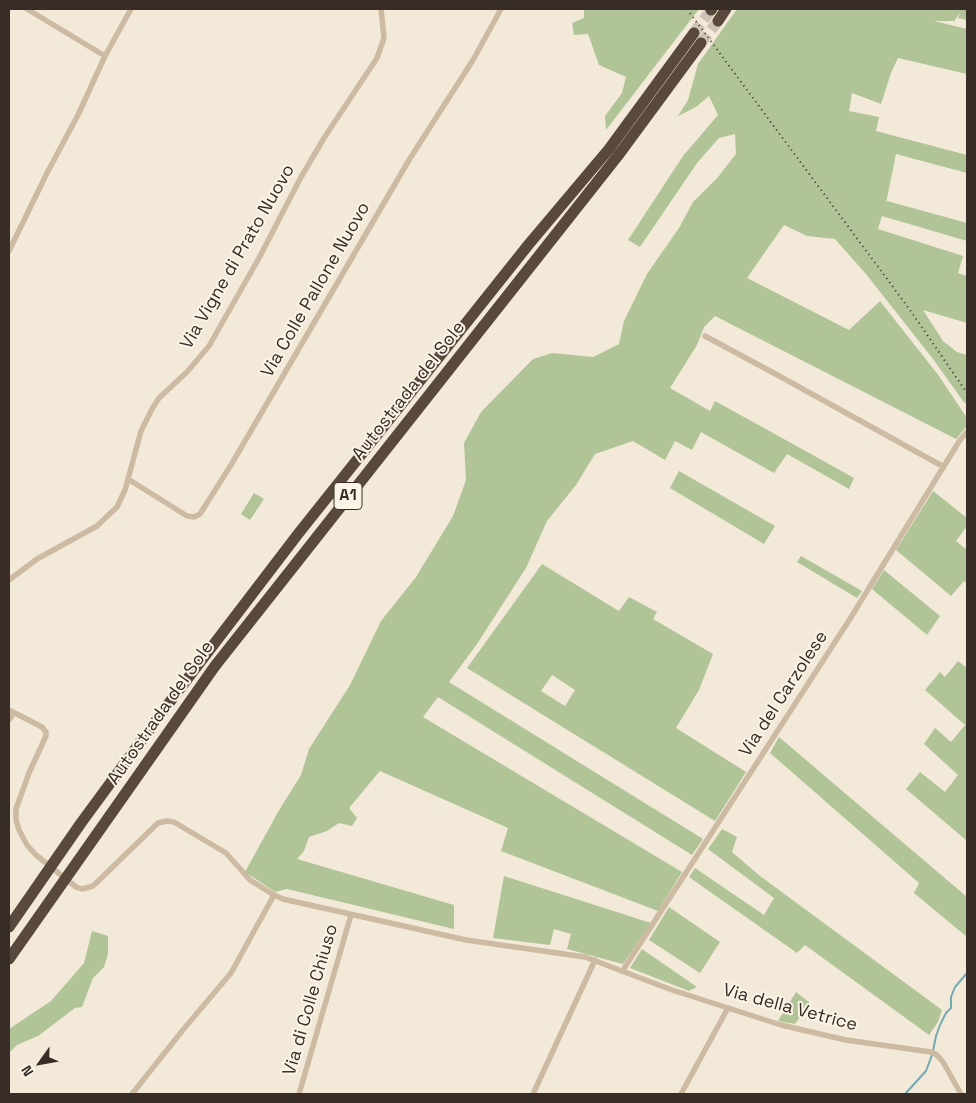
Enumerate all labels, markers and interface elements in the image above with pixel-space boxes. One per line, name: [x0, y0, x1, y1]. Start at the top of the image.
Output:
street label: Via Vigne di Prato Nuovo: [176, 161, 300, 353]
street label: Via Colle Pallone Nuovo: [257, 199, 375, 381]
street label: Autostrada del Sole: [348, 317, 470, 465]
road number: A1: [334, 482, 362, 510]
street label: Via del Carzolese: [735, 627, 833, 761]
street label: Autostrada del Sole: [103, 637, 219, 789]
street label: Via di Colle Chiuso: [279, 922, 343, 1078]
street label: Via della Vetrice: [720, 980, 860, 1036]
north arrow: [15, 1038, 65, 1088]
text: N: [17, 1062, 37, 1080]

